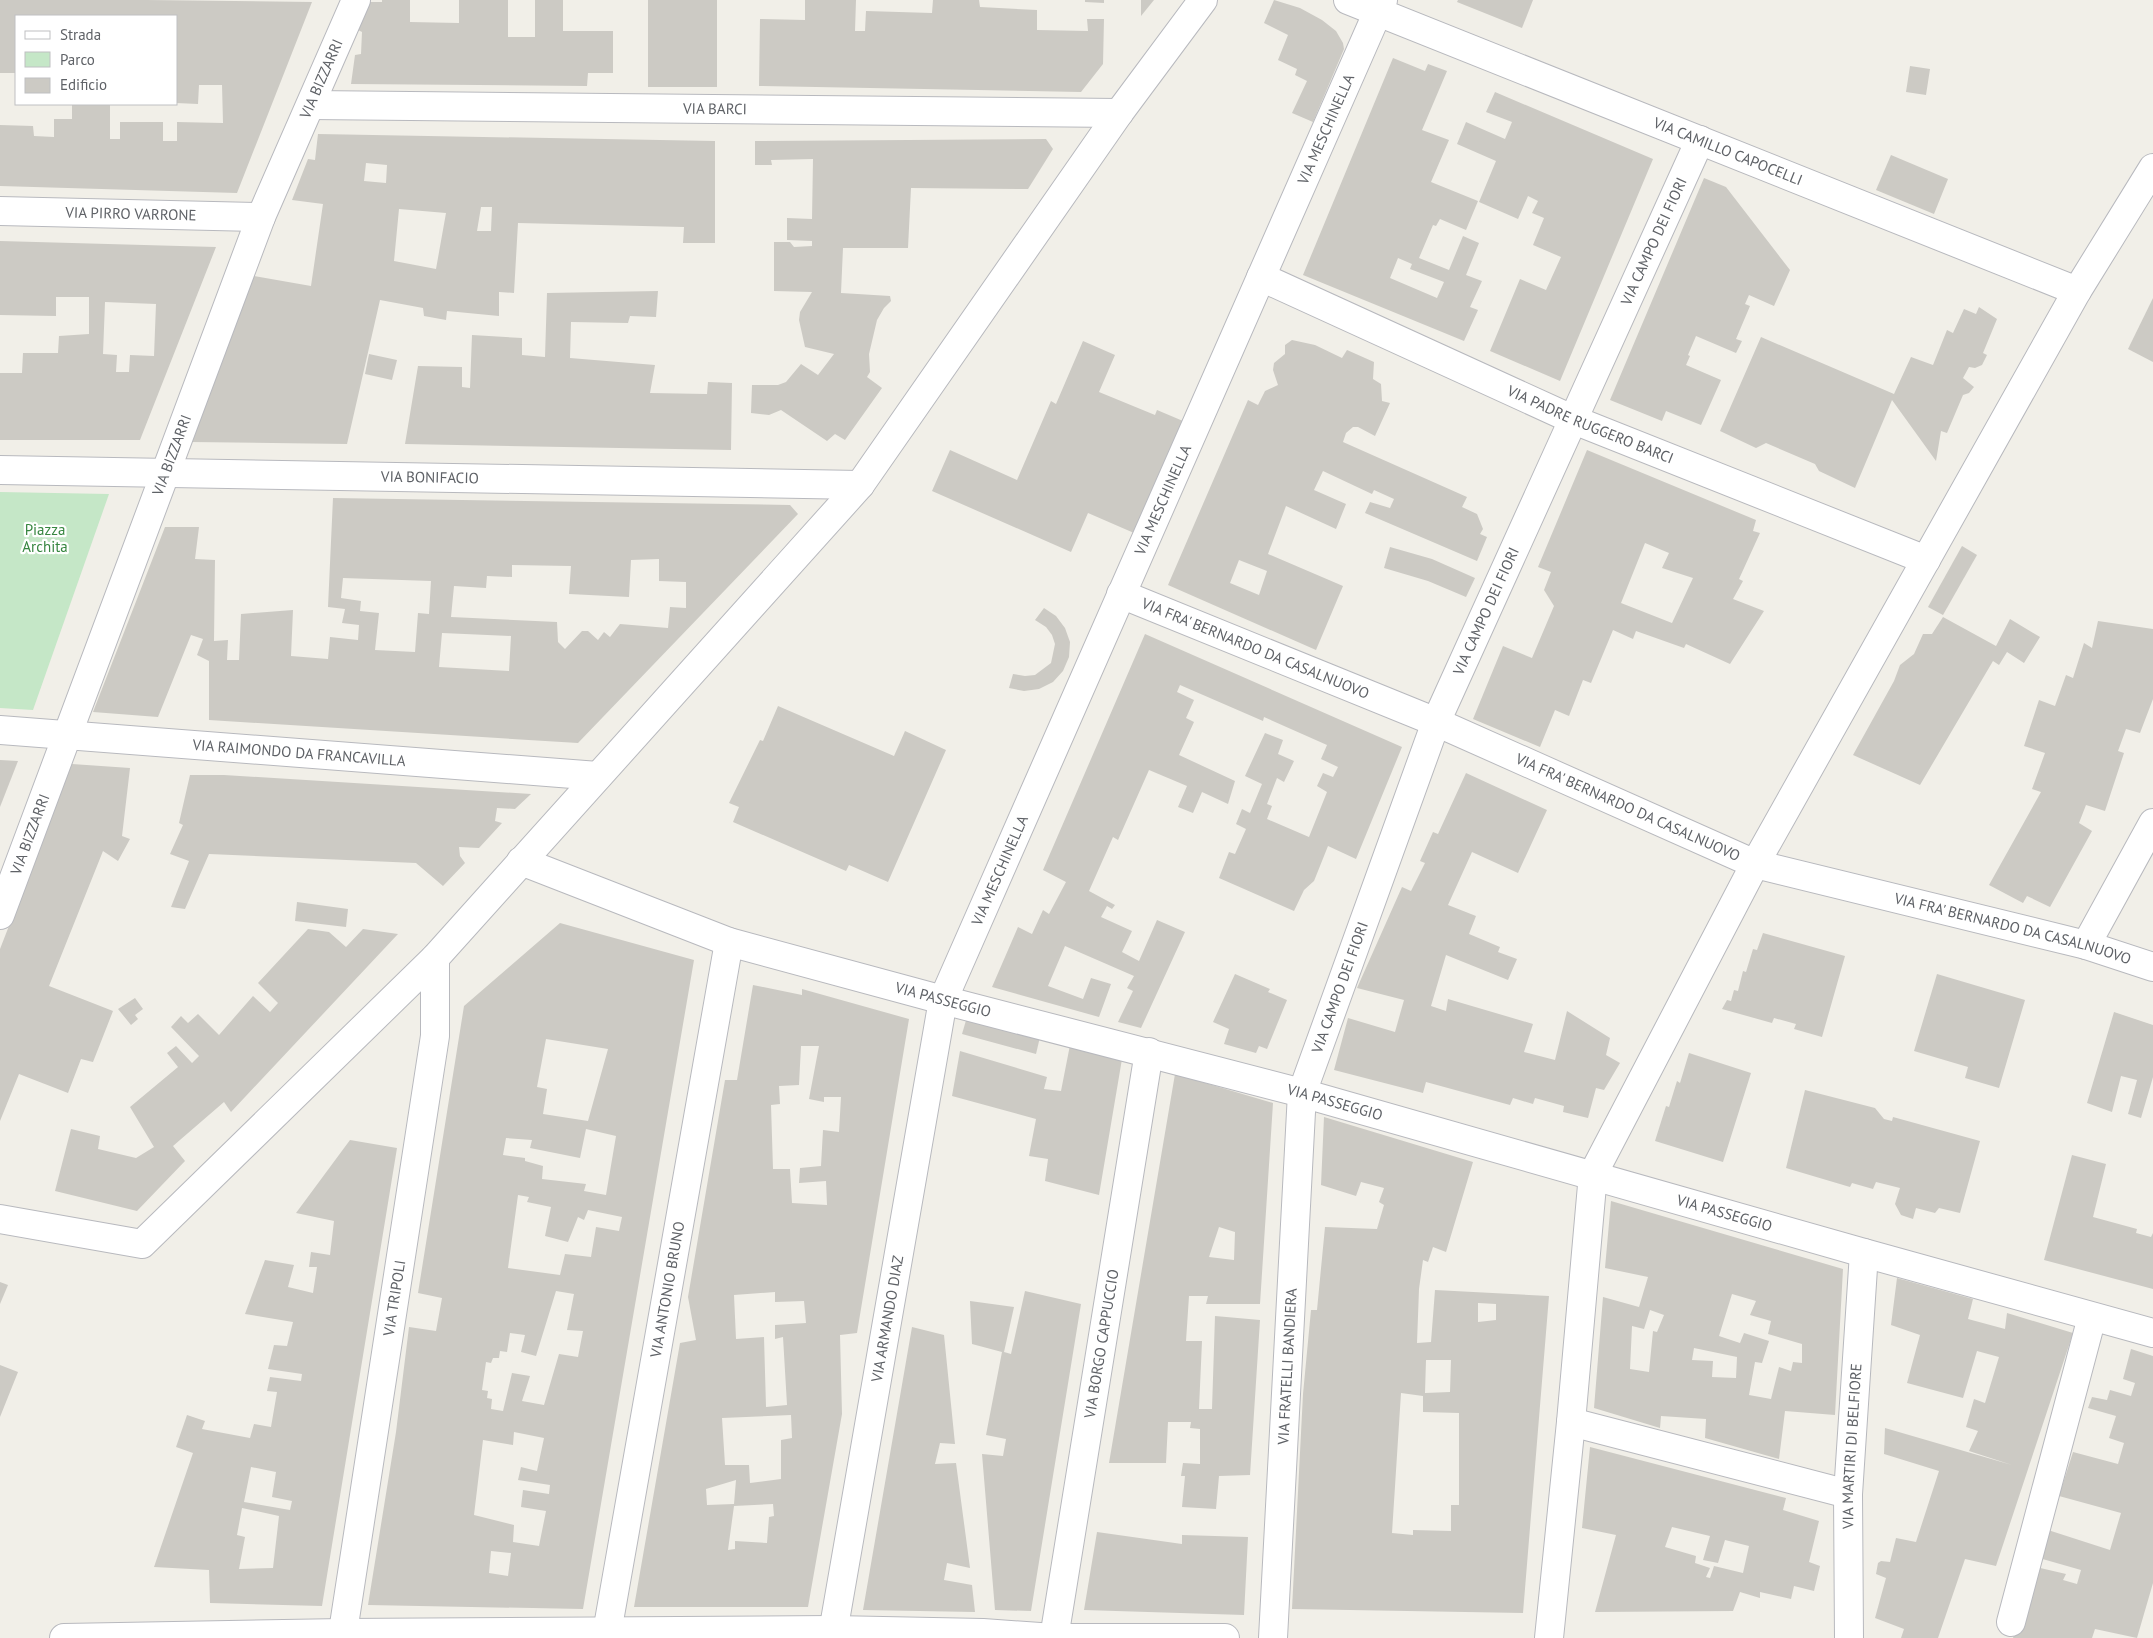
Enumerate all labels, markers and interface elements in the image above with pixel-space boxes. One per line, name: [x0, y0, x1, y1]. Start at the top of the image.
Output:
legend: [15, 15, 178, 105]
text: Strada: [60, 25, 101, 44]
street label: VIA BIZZARRI: [295, 36, 347, 122]
text: Parco: [60, 50, 95, 69]
street label: VIA MESCHINELLA: [1293, 71, 1358, 188]
text: Edificio: [60, 75, 107, 94]
street label: VIA BARCI: [682, 99, 747, 118]
street label: VIA CAMILLO CAPOCELLI: [1650, 113, 1805, 189]
street label: VIA CAMPO DEI FIORI: [1616, 174, 1691, 309]
street label: VIA PIRRO VARRONE: [64, 202, 197, 225]
street label: VIA PADRE RUGGERO BARCI: [1503, 380, 1676, 468]
street label: VIA BIZZARRI: [147, 412, 195, 499]
street label: VIA MESCHINELLA: [1130, 441, 1195, 559]
street label: VIA BONIFACIO: [380, 467, 479, 487]
park label: Piazza Archita: [22, 520, 68, 556]
street label: VIA CAMPO DEI FIORI: [1448, 544, 1523, 679]
street label: VIA FRA' BERNARDO DA CASALNUOVO: [1138, 593, 1372, 703]
street label: VIA RAIMONDO DA FRANCAVILLA: [191, 735, 407, 770]
street label: VIA FRA' BERNARDO DA CASALNUOVO: [1512, 748, 1743, 865]
street label: VIA BIZZARRI: [6, 791, 53, 878]
street label: VIA MESCHINELLA: [967, 812, 1032, 929]
street label: VIA FRA' BERNARDO DA CASALNUOVO: [1892, 888, 2134, 968]
street label: VIA CAMPO DEI FIORI: [1307, 919, 1372, 1056]
street label: VIA PASSEGGIO: [892, 977, 993, 1021]
street label: VIA PASSEGGIO: [1284, 1079, 1385, 1124]
street label: VIA PASSEGGIO: [1674, 1190, 1774, 1235]
street label: VIA ANTONIO BRUNO: [646, 1220, 688, 1360]
street label: VIA ARMANDO DIAZ: [867, 1254, 907, 1384]
street label: VIA TRIPOLI: [379, 1259, 409, 1338]
street label: VIA BORGO CAPPUCCIO: [1080, 1268, 1123, 1421]
street label: VIA FRATELLI BANDIERA: [1273, 1287, 1301, 1446]
street label: VIA MARTIRI DI BELFIORE: [1838, 1363, 1866, 1530]

